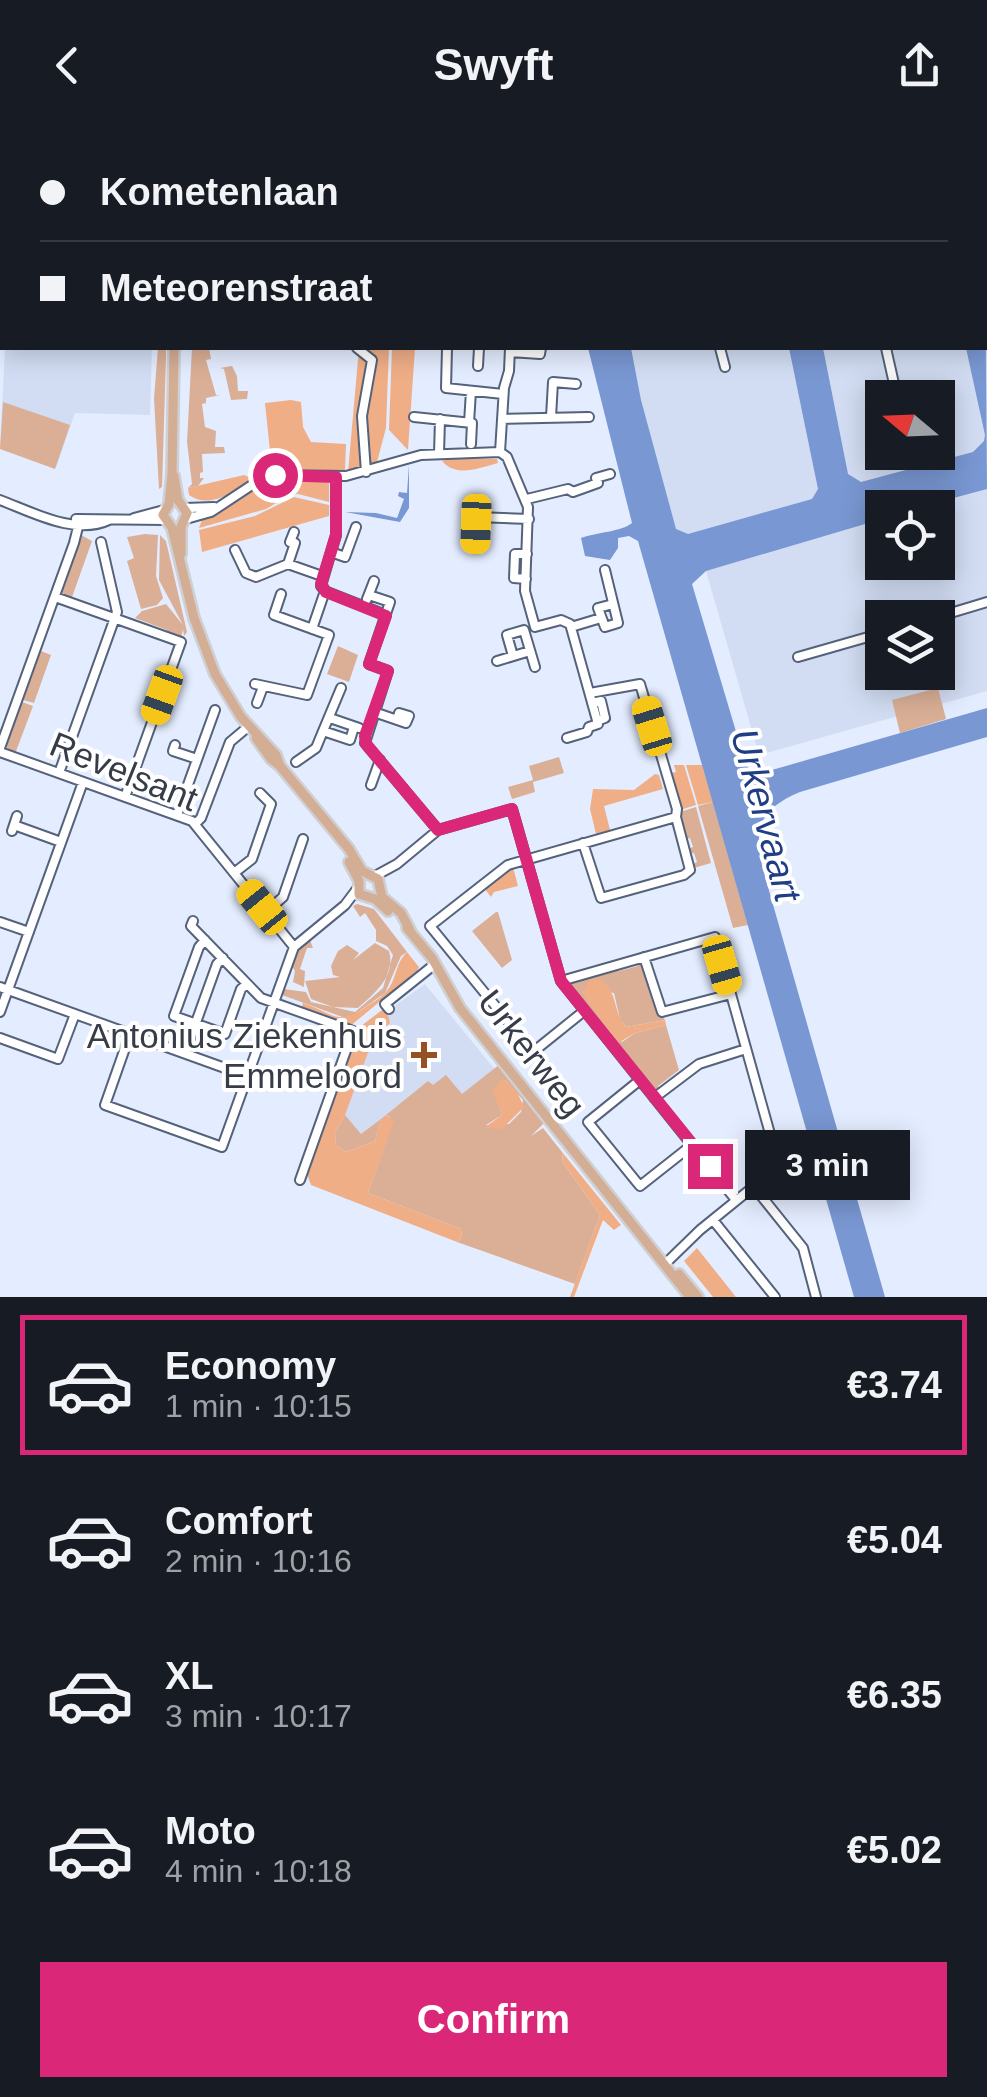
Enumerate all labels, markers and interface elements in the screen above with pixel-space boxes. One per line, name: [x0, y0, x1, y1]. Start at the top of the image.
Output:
icon: back: [40, 38, 95, 93]
icon: share: [892, 38, 947, 93]
text: Swyft: [433, 39, 554, 90]
text: Kometenlaan: [100, 171, 339, 213]
text: Meteorenstraat: [100, 267, 372, 309]
north arrow: [865, 380, 955, 470]
map controls: [865, 380, 955, 690]
route start: [253, 453, 298, 498]
button: locate: [865, 490, 955, 580]
car: [460, 493, 492, 555]
button: layers: [865, 600, 955, 690]
car: [138, 662, 186, 728]
car: [629, 693, 675, 759]
street label: Revelsant: [45, 724, 204, 818]
water label: Urkervaart: [723, 724, 810, 907]
car: [231, 874, 293, 940]
car: [699, 932, 745, 998]
street label: Urkerweg: [471, 982, 593, 1124]
place label: Antonius Ziekenhuis Emmeloord: [87, 1016, 402, 1095]
marker: Antonius Ziekenhuis Emmeloord: [411, 1042, 437, 1068]
callout: 3 min: [745, 1131, 910, 1201]
route end: [688, 1144, 733, 1189]
text: 3 min: [786, 1147, 869, 1183]
icon: car: [45, 1340, 135, 1430]
text: Economy: [165, 1345, 336, 1387]
text: €3.74: [847, 1364, 942, 1406]
text: 1 min · 10:15: [165, 1388, 352, 1424]
icon: car: [45, 1495, 135, 1585]
text: Comfort: [165, 1500, 313, 1542]
text: €5.04: [847, 1519, 942, 1561]
text: 2 min · 10:16: [165, 1543, 352, 1579]
icon: car: [45, 1650, 135, 1740]
text: XL: [165, 1655, 214, 1697]
text: €6.35: [847, 1674, 942, 1716]
text: 3 min · 10:17: [165, 1698, 352, 1734]
icon: car: [45, 1805, 135, 1895]
text: Moto: [165, 1810, 256, 1852]
text: €5.02: [847, 1829, 942, 1871]
text: 4 min · 10:18: [165, 1853, 352, 1889]
button: Confirm: [40, 1962, 947, 2077]

